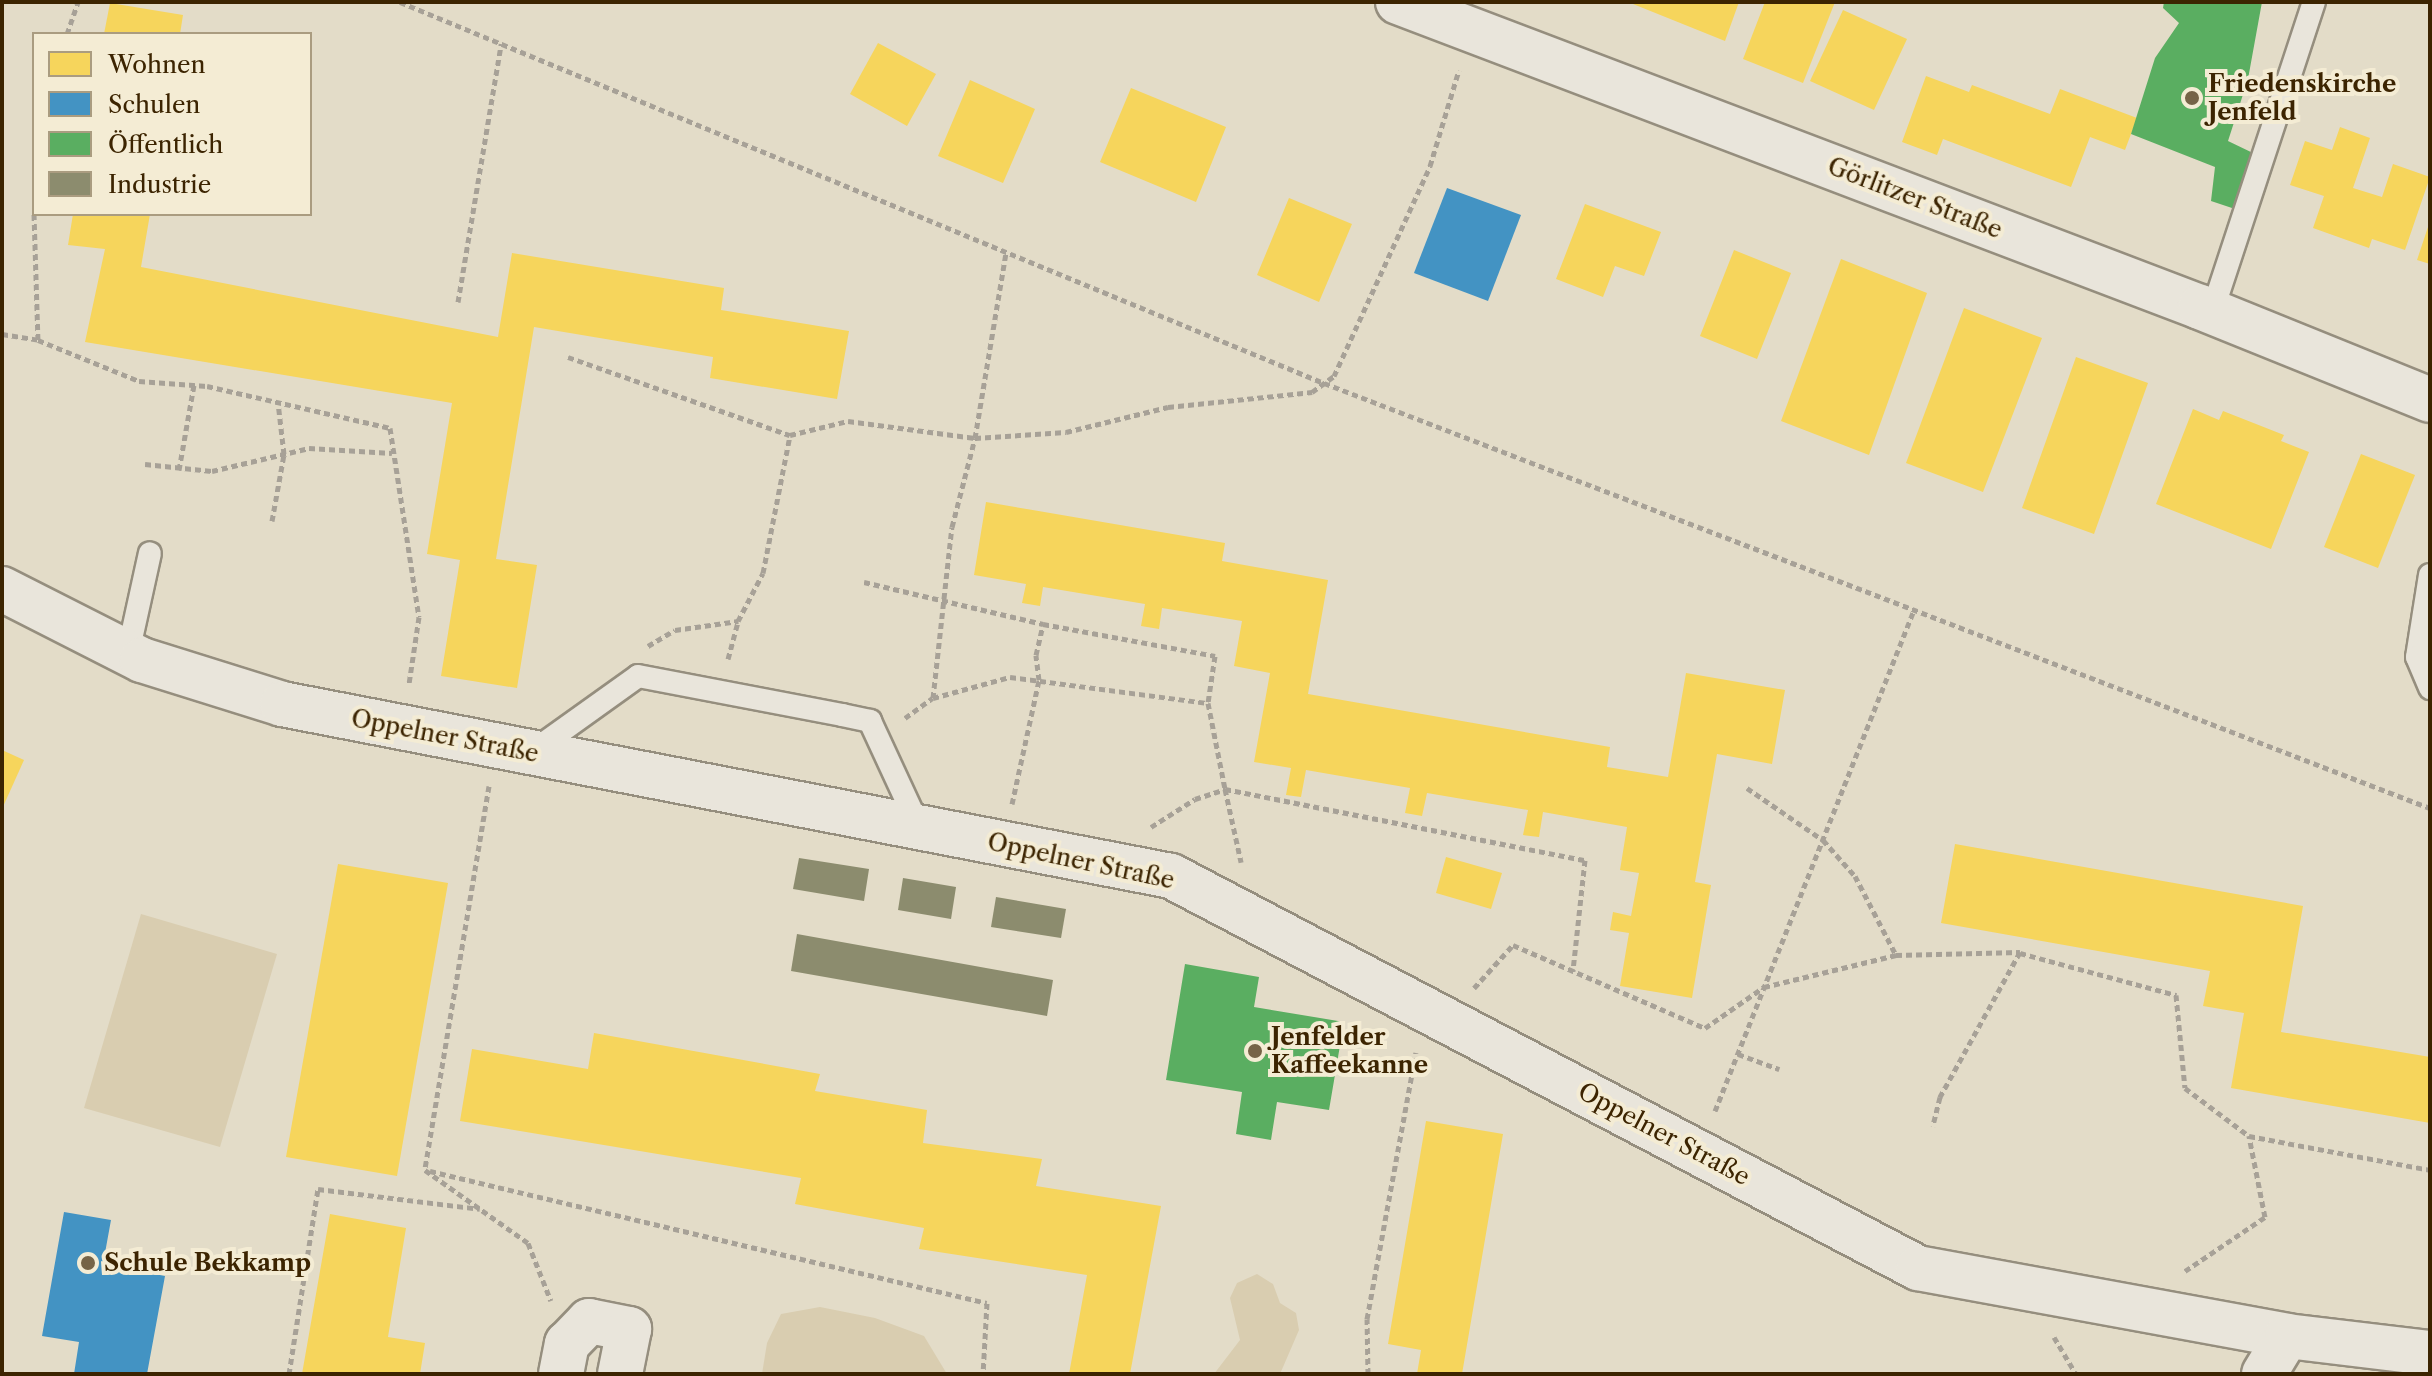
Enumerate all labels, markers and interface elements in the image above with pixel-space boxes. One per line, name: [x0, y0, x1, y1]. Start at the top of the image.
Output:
legend: [32, 32, 312, 216]
text: Wohnen: [108, 50, 206, 79]
place label: Friedenskirche Jenfeld: [2208, 70, 2396, 126]
marker: Friedenskirche Jenfeld: [2183, 89, 2201, 107]
text: Schulen: [108, 90, 200, 119]
text: Öffentlich: [108, 130, 223, 159]
street label: Görlitzer Straße: [1823, 151, 2007, 245]
text: Industrie: [108, 170, 211, 199]
street label: Oppelner Straße: [349, 704, 541, 768]
street label: Oppelner Straße: [985, 827, 1177, 895]
place label: Jenfelder Kaffeekanne: [1271, 1023, 1428, 1079]
marker: Jenfelder Kaffeekanne: [1246, 1042, 1264, 1060]
street label: Oppelner Straße: [1573, 1077, 1755, 1191]
place label: Schule Bekkamp: [104, 1249, 311, 1277]
marker: Schule Bekkamp: [79, 1254, 97, 1272]

